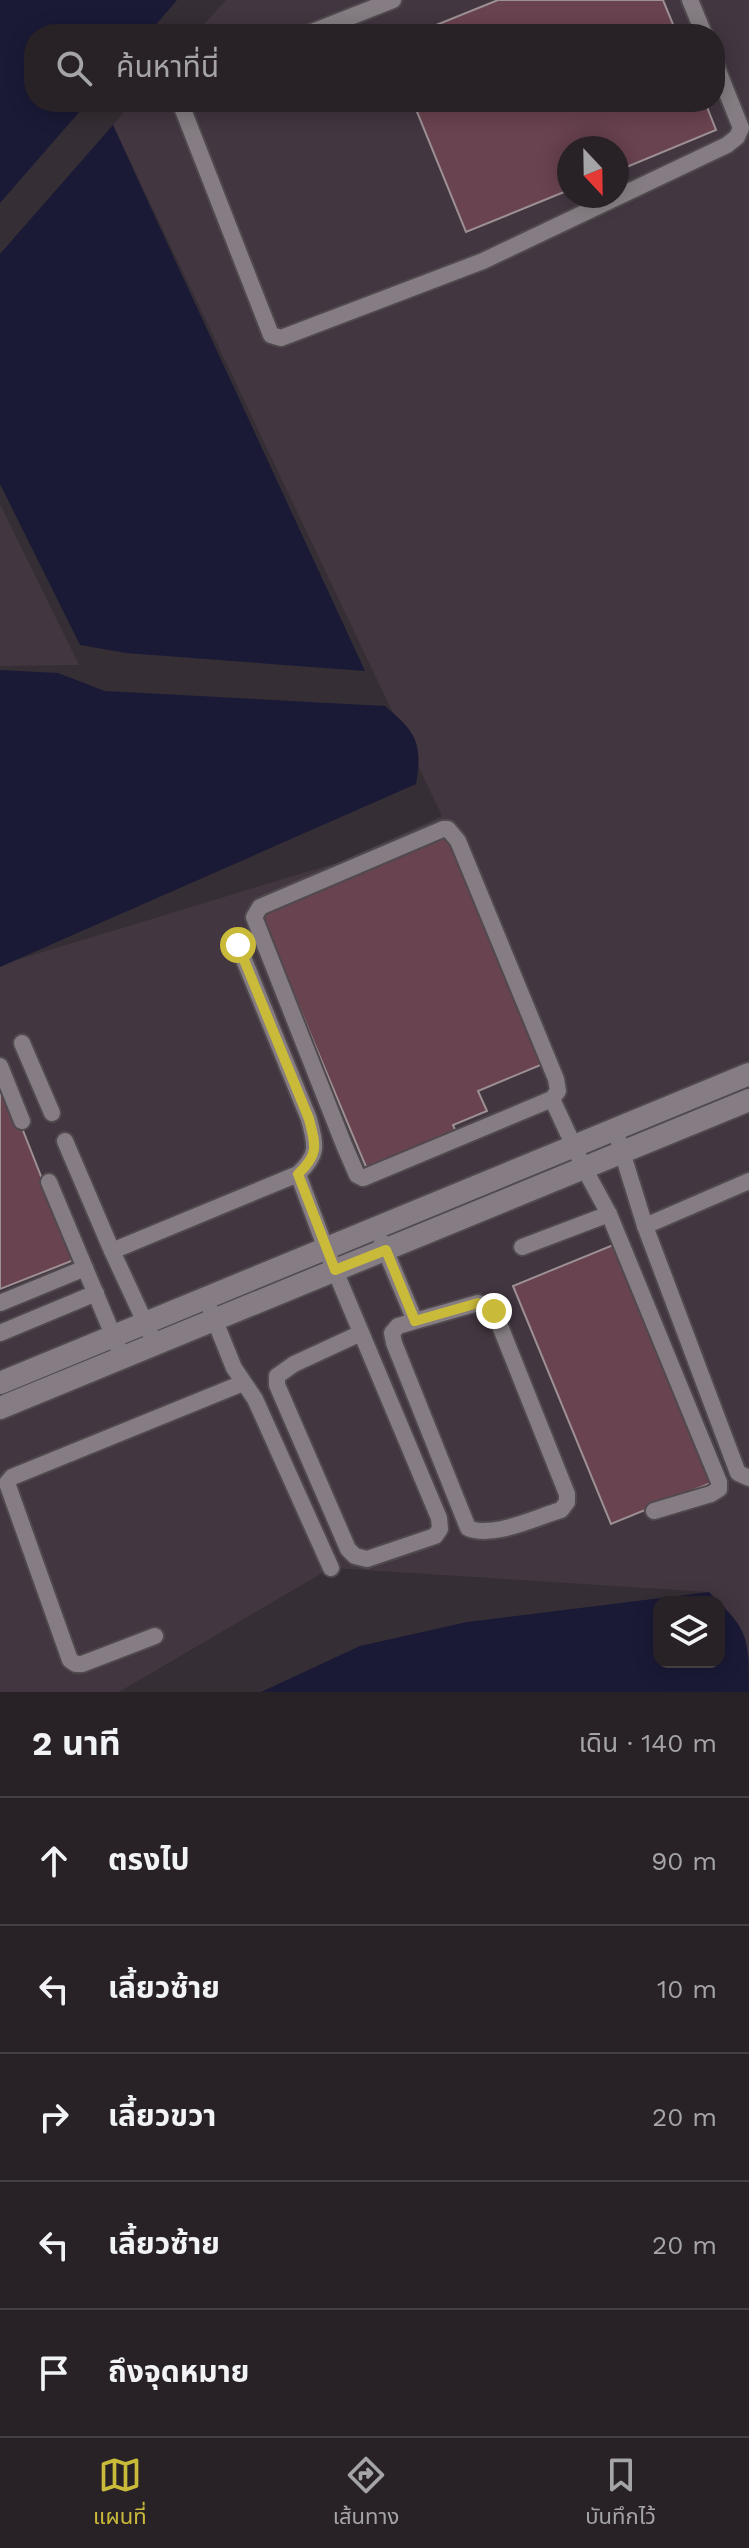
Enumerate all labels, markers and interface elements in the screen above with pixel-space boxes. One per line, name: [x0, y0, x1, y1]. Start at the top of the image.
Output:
search box: [24, 24, 725, 112]
icon: search: [52, 46, 96, 90]
text: ค้นหาที่นี่: [116, 49, 219, 84]
north arrow: [557, 136, 629, 208]
route start: [220, 927, 256, 963]
route end: [476, 1293, 512, 1329]
map controls: [653, 1596, 725, 1668]
button: layers: [653, 1596, 725, 1668]
text: 2 นาที: [32, 1723, 121, 1763]
text: เดิน · 140 m: [579, 1728, 717, 1758]
icon: ahead: [32, 1839, 76, 1883]
text: ตรงไป: [108, 1842, 190, 1877]
text: 90 m: [651, 1846, 717, 1876]
icon: left: [32, 1967, 76, 2011]
text: เลี้ยวซ้าย: [108, 1970, 220, 2005]
text: 10 m: [657, 1974, 717, 2004]
icon: right: [32, 2095, 76, 2139]
text: เลี้ยวขวา: [108, 2098, 216, 2133]
text: 20 m: [652, 2102, 717, 2132]
icon: left: [32, 2223, 76, 2267]
text: เลี้ยวซ้าย: [108, 2226, 220, 2261]
text: 20 m: [652, 2230, 717, 2260]
icon: arrive: [32, 2351, 76, 2395]
text: ถึงจุดหมาย: [108, 2354, 249, 2389]
tab: แผนที่: [93, 2453, 147, 2534]
tab: เส้นทาง: [333, 2453, 399, 2534]
tab: บันทึกไว้: [585, 2453, 656, 2534]

